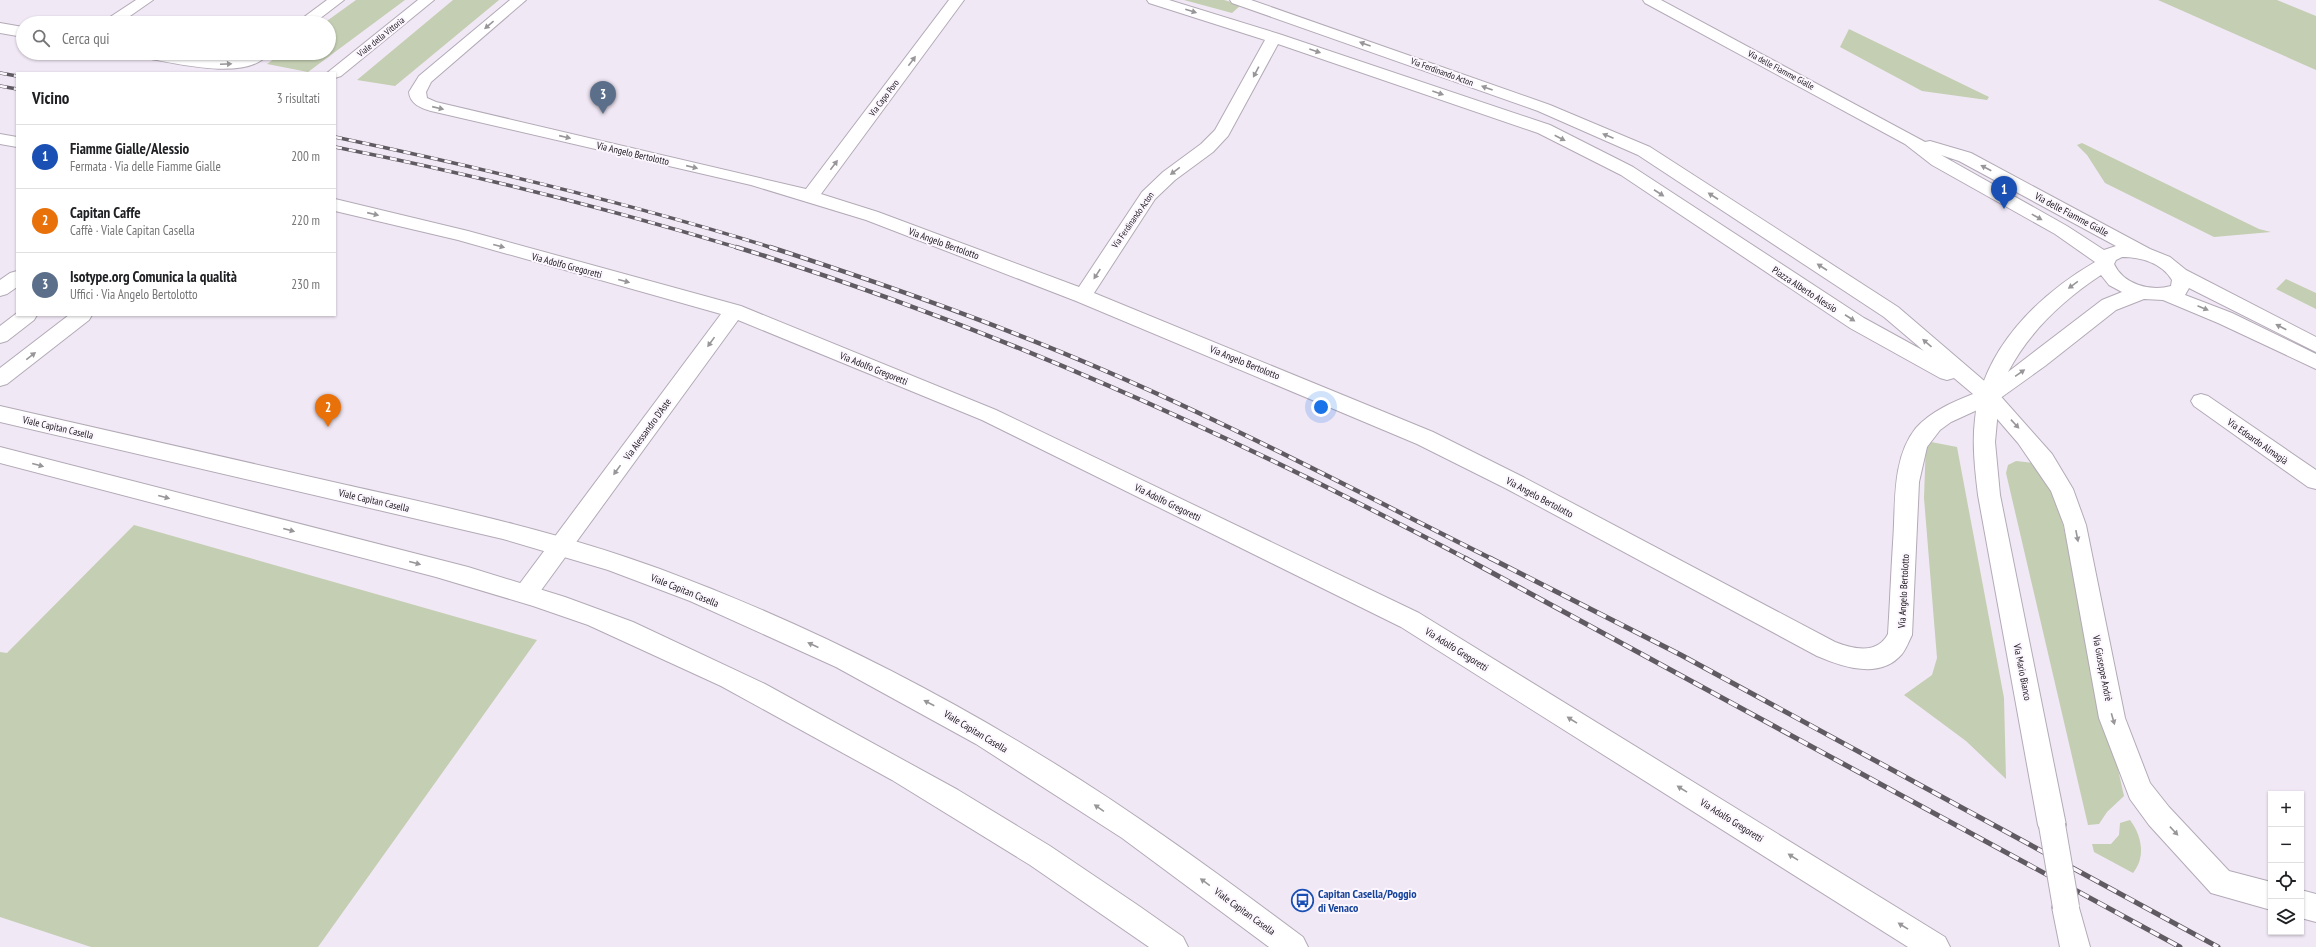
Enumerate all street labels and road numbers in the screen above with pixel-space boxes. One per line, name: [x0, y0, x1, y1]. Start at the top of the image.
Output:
street label: Viale della Vittoria: [354, 14, 407, 60]
street label: Via delle Fiamme Gialle: [1745, 47, 1817, 92]
street label: Via Ferdinando Acton: [1408, 55, 1475, 88]
street label: Via Capo Poro: [866, 77, 901, 119]
street label: Via Angelo Bertolotto: [594, 139, 671, 168]
street label: Via delle Fiamme Gialle: [2032, 189, 2111, 239]
street label: Via Ferdinando Acton: [1109, 190, 1156, 251]
street label: Via Angelo Bertolotto: [906, 224, 981, 262]
street label: Via Adolfo Gregoretti: [529, 250, 603, 281]
street label: Piazza Alberto Alessio: [1770, 263, 1840, 315]
street label: Via Angelo Bertolotto: [1207, 342, 1282, 382]
street label: Via Adolfo Gregoretti: [837, 349, 910, 388]
street label: Via Alessandro D'Aste: [620, 396, 674, 464]
street label: Viale Capitan Casella: [20, 413, 95, 442]
street label: Via Edoardo Almagià: [2224, 415, 2291, 467]
street label: Via Angelo Bertolotto: [1503, 474, 1576, 521]
street label: Via Adolfo Gregoretti: [1132, 480, 1203, 524]
street label: Viale Capitan Casella: [336, 486, 411, 515]
street label: Via Angelo Bertolotto: [1895, 554, 1912, 629]
street label: Viale Capitan Casella: [648, 571, 721, 610]
street label: Via Adolfo Gregoretti: [1422, 624, 1491, 674]
street label: Via Giuseppe Andrè: [2090, 633, 2115, 702]
street label: Via Mario Bianco: [2010, 642, 2034, 702]
street label: Viale Capitan Casella: [941, 707, 1010, 756]
street label: Via Adolfo Gregoretti: [1697, 795, 1766, 845]
street label: Viale Capitan Casella: [1211, 884, 1278, 938]

